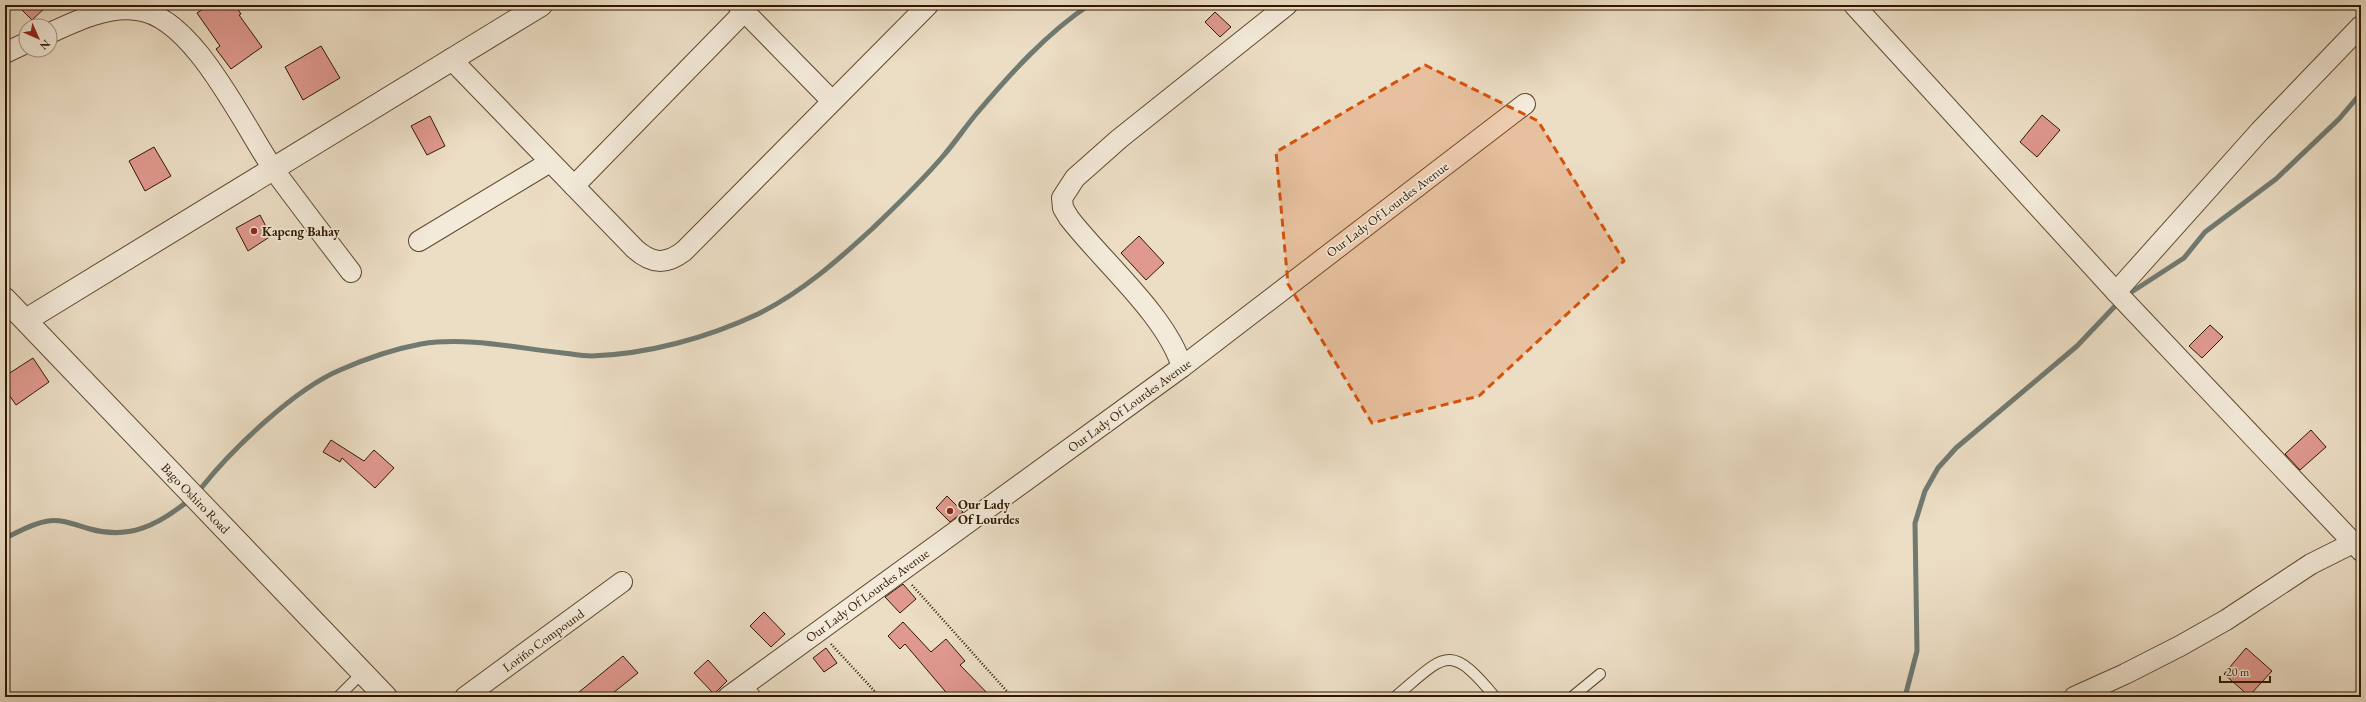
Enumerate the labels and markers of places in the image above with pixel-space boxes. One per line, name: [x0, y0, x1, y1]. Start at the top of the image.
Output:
place label: Kapeng Bahay: [262, 223, 341, 240]
marker: Kapeng Bahay: [249, 226, 259, 236]
place label: Our Lady Of Lourdes: [958, 496, 1020, 528]
marker: Our Lady Of Lourdes: [945, 506, 955, 516]

